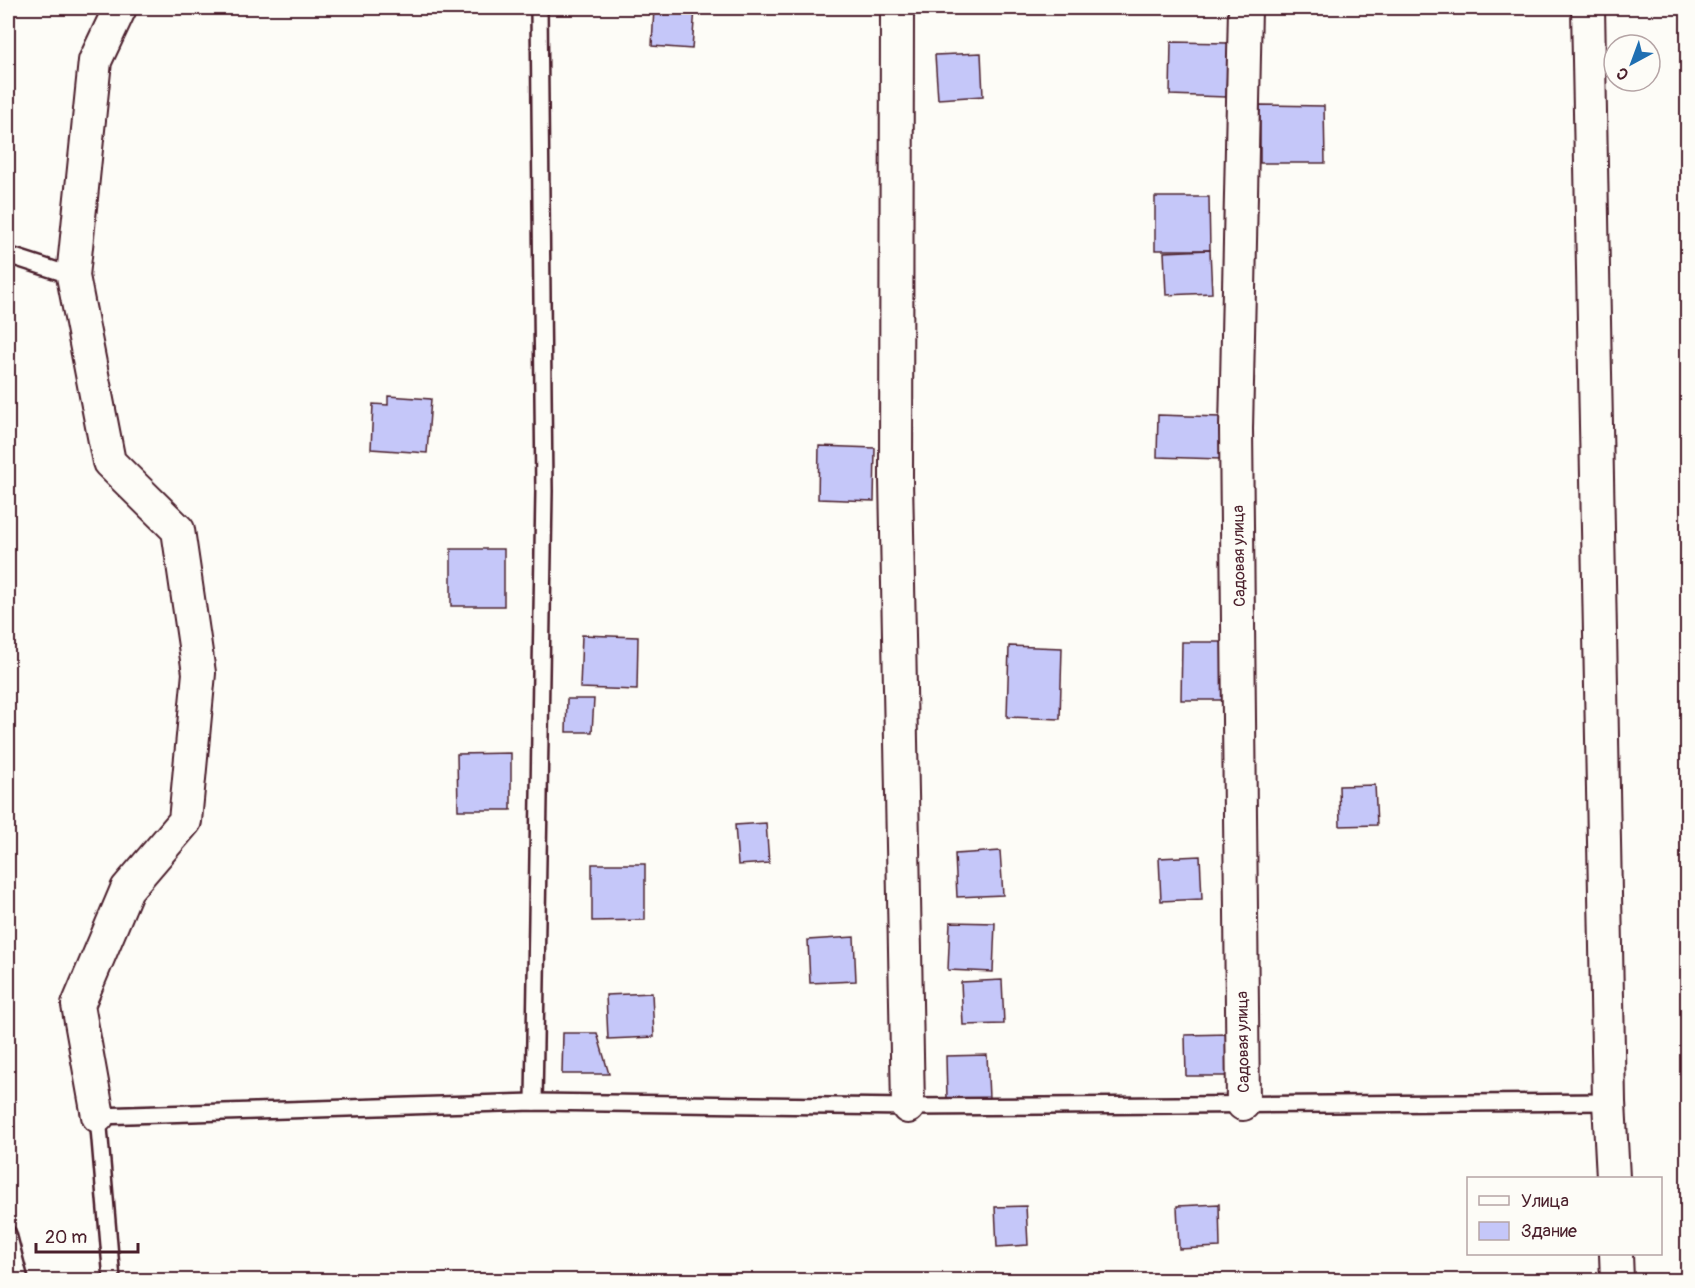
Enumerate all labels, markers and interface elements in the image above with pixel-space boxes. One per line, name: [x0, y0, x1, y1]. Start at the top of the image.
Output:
north arrow: [1602, 33, 1662, 93]
text: С: [1612, 63, 1633, 84]
street label: Садовая улица: [1228, 505, 1250, 607]
street label: Садовая улица: [1232, 991, 1254, 1093]
legend: [1467, 1177, 1662, 1255]
text: Улица: [1521, 1190, 1569, 1213]
scale bar: [36, 1216, 138, 1254]
text: Здание: [1521, 1220, 1577, 1243]
text: 20 m: [45, 1226, 87, 1249]

